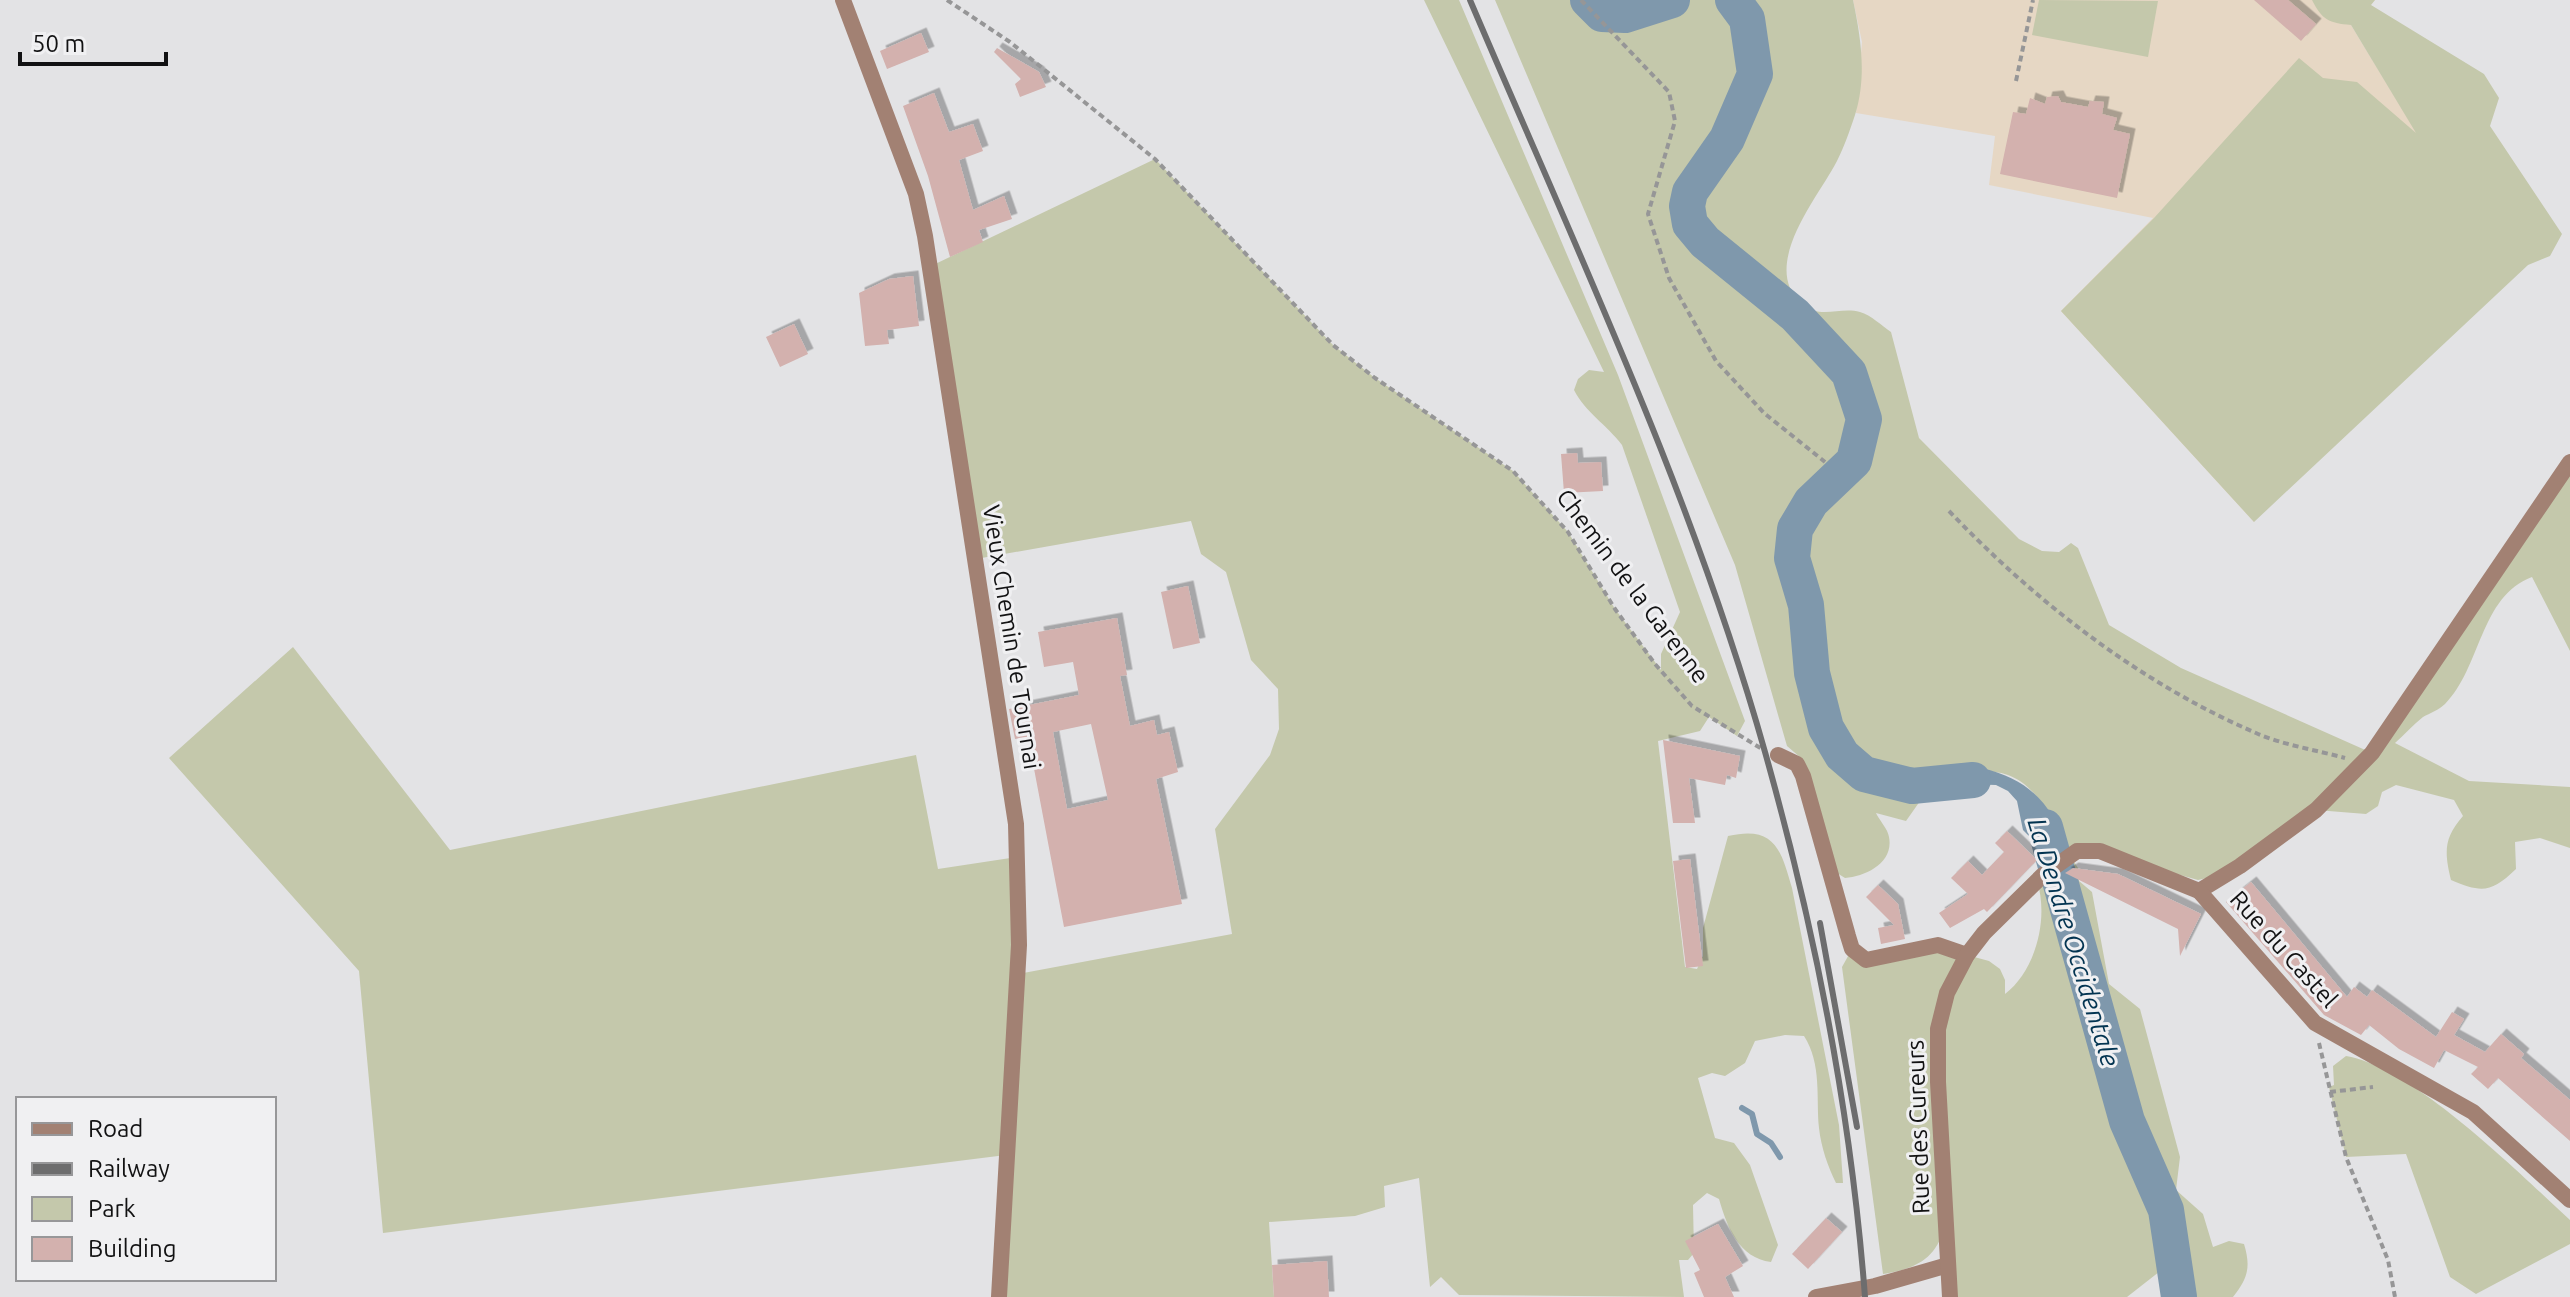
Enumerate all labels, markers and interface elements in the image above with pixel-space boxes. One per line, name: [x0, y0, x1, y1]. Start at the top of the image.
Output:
scale bar: [20, 16, 166, 66]
text: 50 m: [32, 30, 85, 57]
street label: Chemin de la Garenne: [1551, 484, 1715, 688]
street label: Vieux Chemin de Tournai: [978, 503, 1046, 771]
water label: La Dendre Occidentale: [2022, 814, 2126, 1070]
street label: Rue du Castel: [2225, 885, 2343, 1013]
street label: Rue des Cureurs: [1901, 1039, 1935, 1215]
legend: [16, 1097, 276, 1281]
text: Road: [88, 1115, 143, 1142]
text: Railway: [88, 1155, 170, 1182]
text: Park: [88, 1195, 136, 1222]
text: Building: [88, 1235, 176, 1262]

